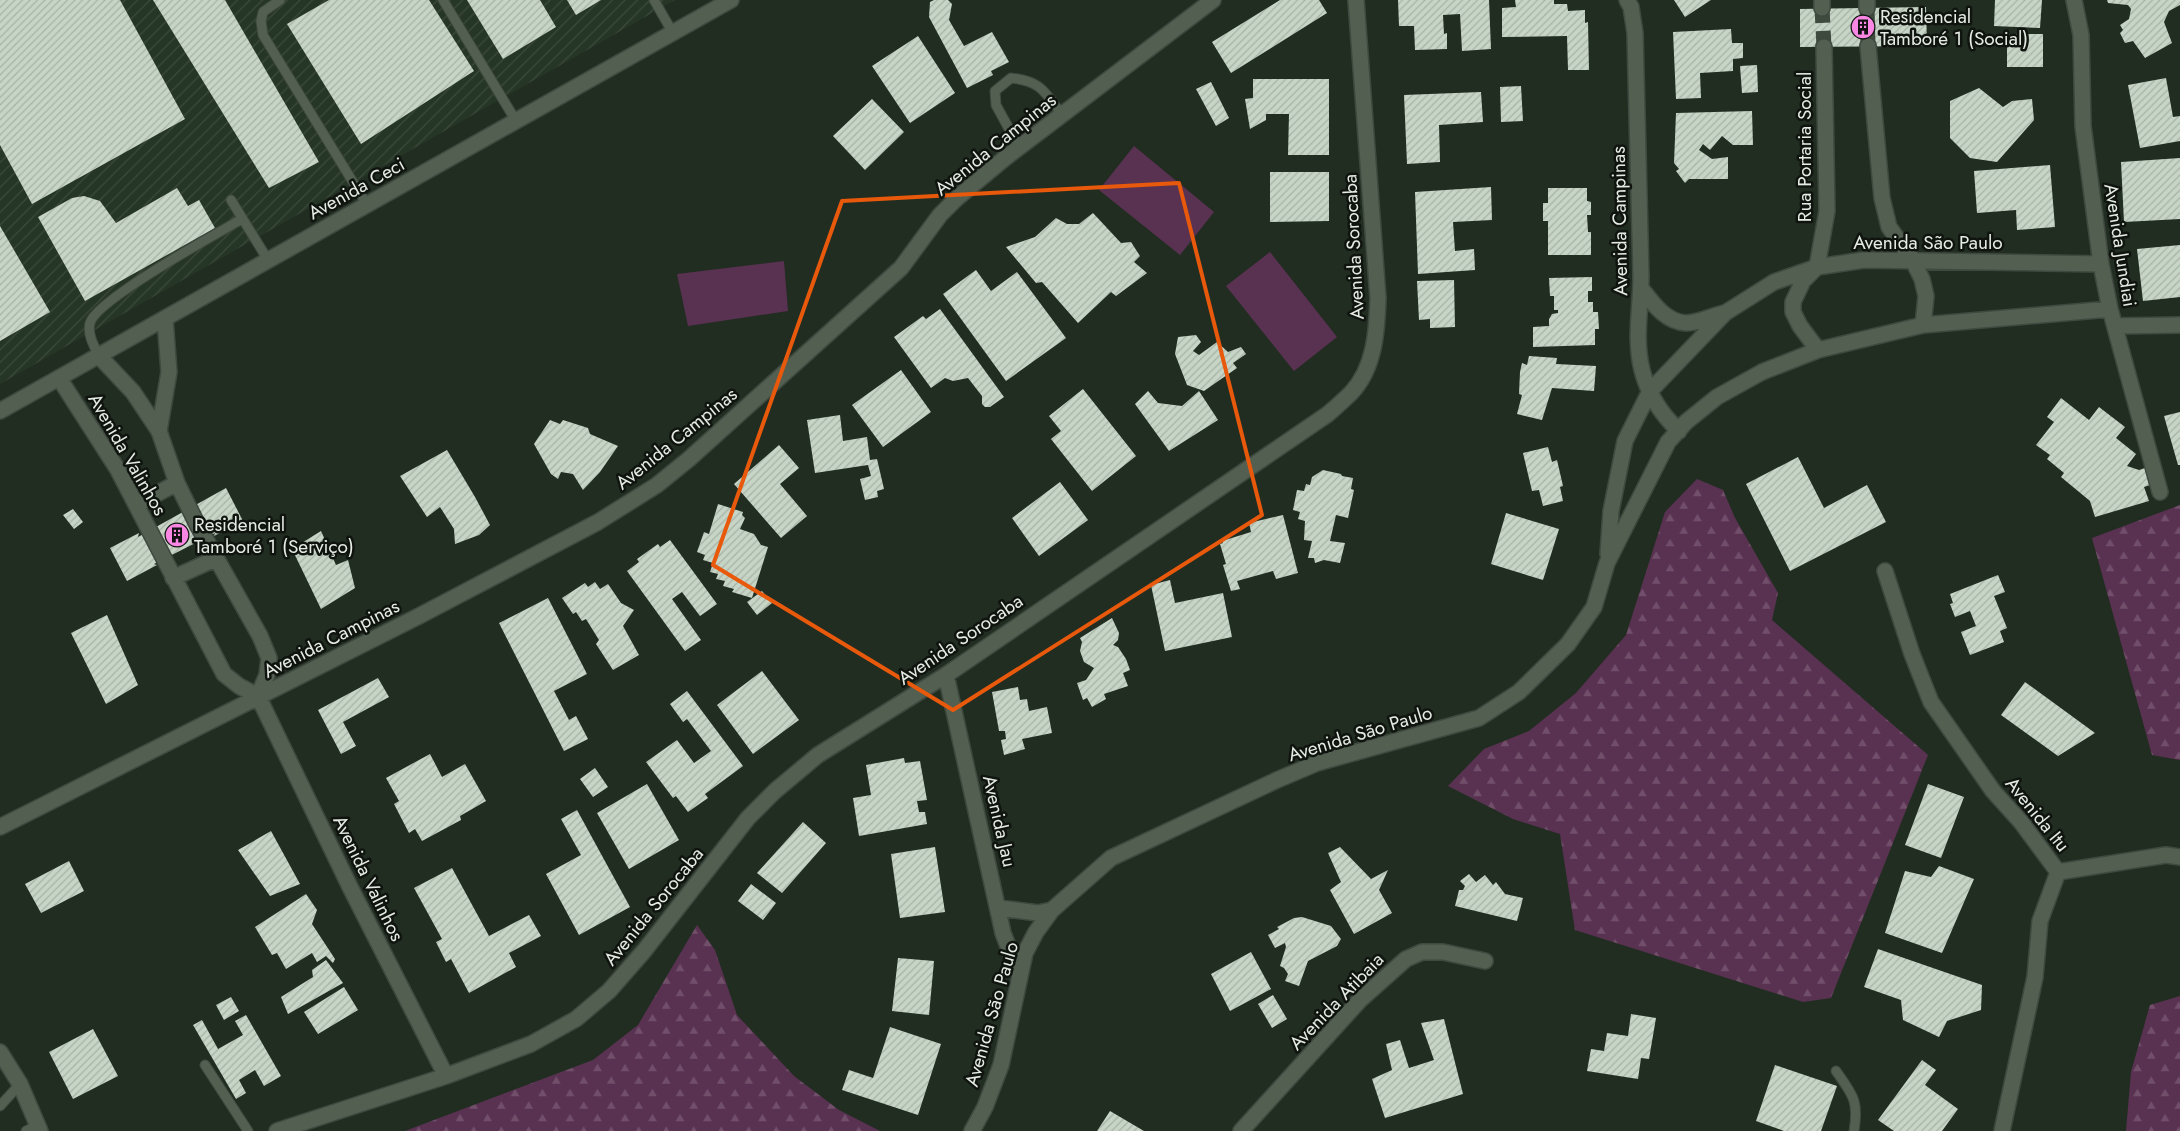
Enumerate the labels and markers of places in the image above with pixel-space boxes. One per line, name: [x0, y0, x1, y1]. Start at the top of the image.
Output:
place label: Residencial Tamboré 1 (Social): [1880, 3, 2028, 52]
building icon: Residencial Tamboré 1 (Social): [1850, 14, 1876, 40]
place label: Residencial Tamboré 1 (Serviço): [194, 511, 354, 560]
building icon: Residencial Tamboré 1 (Serviço): [164, 522, 190, 548]

